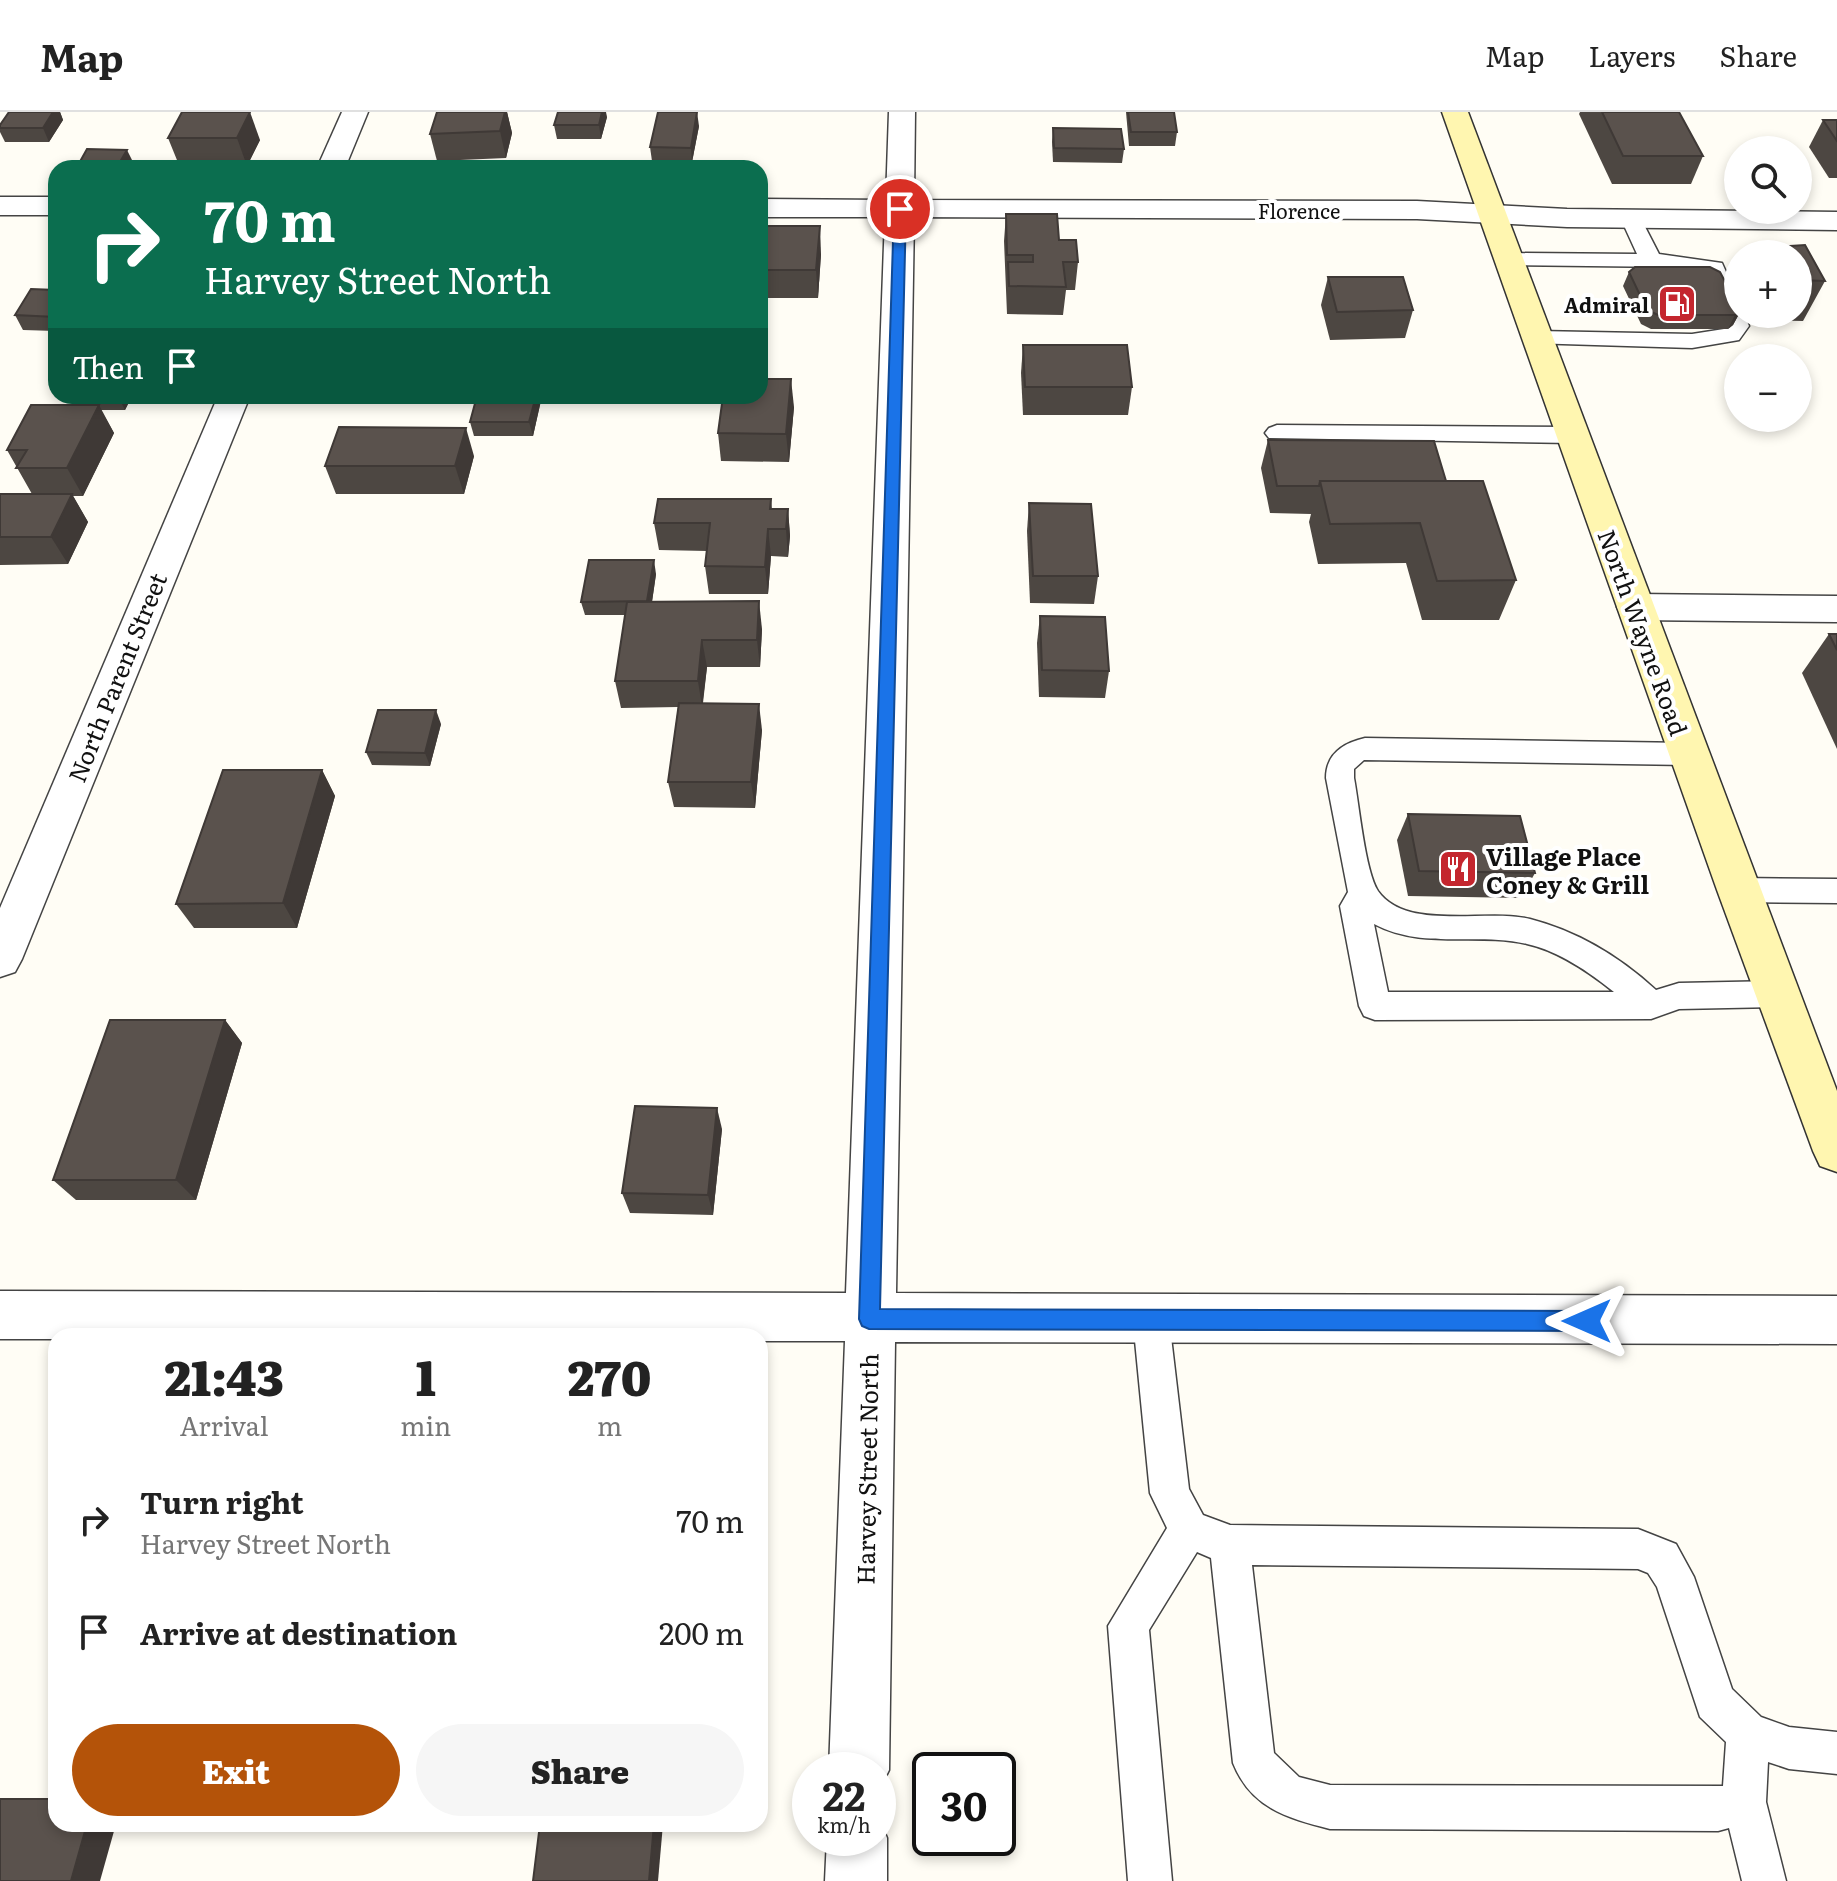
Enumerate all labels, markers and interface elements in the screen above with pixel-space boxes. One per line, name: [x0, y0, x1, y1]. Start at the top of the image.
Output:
text: Map: [40, 27, 124, 84]
text: Map: [1485, 34, 1544, 76]
text: Layers: [1588, 34, 1675, 76]
text: Share: [1719, 34, 1797, 76]
map controls: [1724, 136, 1812, 432]
button: search: [1724, 136, 1812, 224]
pin: [866, 175, 934, 243]
text: 70 m: [204, 176, 336, 259]
icon: arrive: [878, 187, 922, 231]
icon: right: [72, 192, 176, 296]
street label: Florence: [1258, 195, 1340, 225]
button: +: [1724, 240, 1812, 328]
text: Harvey Street North: [204, 252, 551, 305]
fuel station icon: Admiral: [1656, 283, 1698, 325]
place label: Admiral: [1564, 289, 1649, 319]
text: Then: [72, 344, 144, 388]
icon: arrive: [160, 344, 204, 388]
button: −: [1724, 344, 1812, 432]
street label: North Wayne Road: [1590, 524, 1698, 740]
street label: North Parent Street: [58, 567, 174, 787]
place label: Village Place Coney & Grill: [1486, 838, 1649, 901]
restaurant icon: Village Place Coney & Grill: [1437, 848, 1479, 890]
position arrow: [1545, 1279, 1629, 1363]
text: 21:43: [164, 1340, 284, 1411]
text: 1: [416, 1340, 436, 1411]
text: 270: [568, 1340, 652, 1411]
street label: Harvey Street North: [846, 1353, 886, 1585]
text: Arrival: [180, 1405, 269, 1444]
text: min: [400, 1405, 451, 1444]
text: m: [597, 1405, 622, 1444]
text: Turn right: [140, 1479, 304, 1523]
icon: right: [72, 1498, 116, 1542]
text: 70 m: [676, 1498, 744, 1542]
text: Harvey Street North: [140, 1523, 391, 1562]
icon: arrive: [72, 1610, 116, 1654]
text: Arrive at destination: [140, 1610, 457, 1654]
text: 200 m: [659, 1610, 744, 1654]
button: Exit: [72, 1724, 400, 1816]
button: Share: [416, 1724, 744, 1816]
speed limit sign: 30: [912, 1752, 1016, 1856]
text: 22: [823, 1764, 865, 1823]
text: km/h: [817, 1809, 871, 1839]

